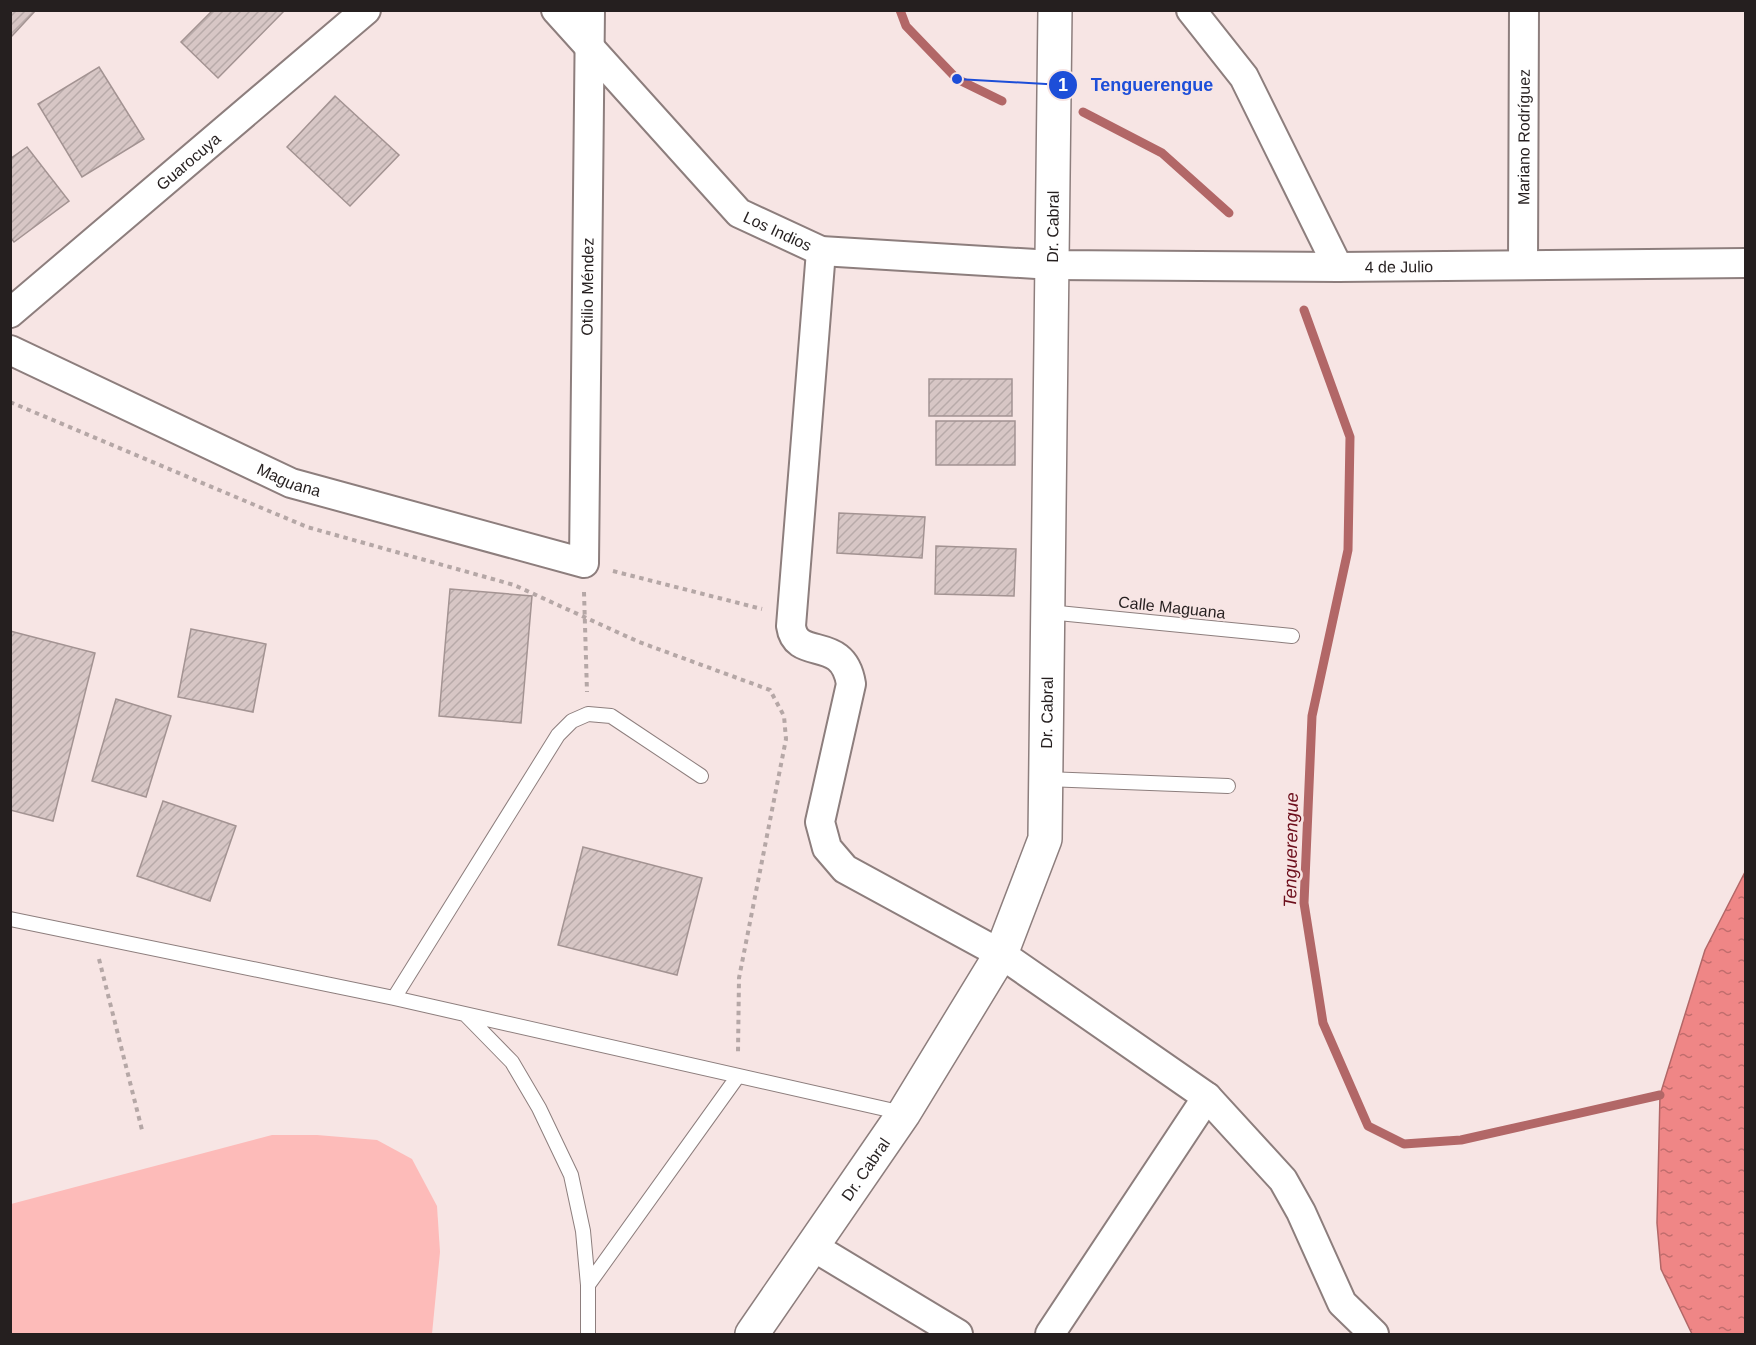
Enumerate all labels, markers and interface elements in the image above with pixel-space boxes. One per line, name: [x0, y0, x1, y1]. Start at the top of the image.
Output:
callout: Tenguerengue: [1048, 67, 1225, 103]
street label: Mariano Rodríguez: [1515, 69, 1533, 205]
text: 1: [1058, 75, 1068, 95]
text: Tenguerengue: [1091, 75, 1213, 95]
street label: Guarocuya: [153, 130, 224, 194]
street label: Dr. Cabral: [1044, 191, 1062, 263]
street label: Los Indios: [741, 208, 814, 254]
street label: Otilio Méndez: [578, 238, 597, 336]
street label: 4 de Julio: [1365, 258, 1433, 276]
street label: Maguana: [254, 460, 323, 500]
street label: Calle Maguana: [1118, 593, 1226, 622]
street label: Dr. Cabral: [1038, 676, 1056, 749]
water label: Tenguerengue: [1280, 792, 1302, 908]
street label: Dr. Cabral: [838, 1135, 893, 1204]

